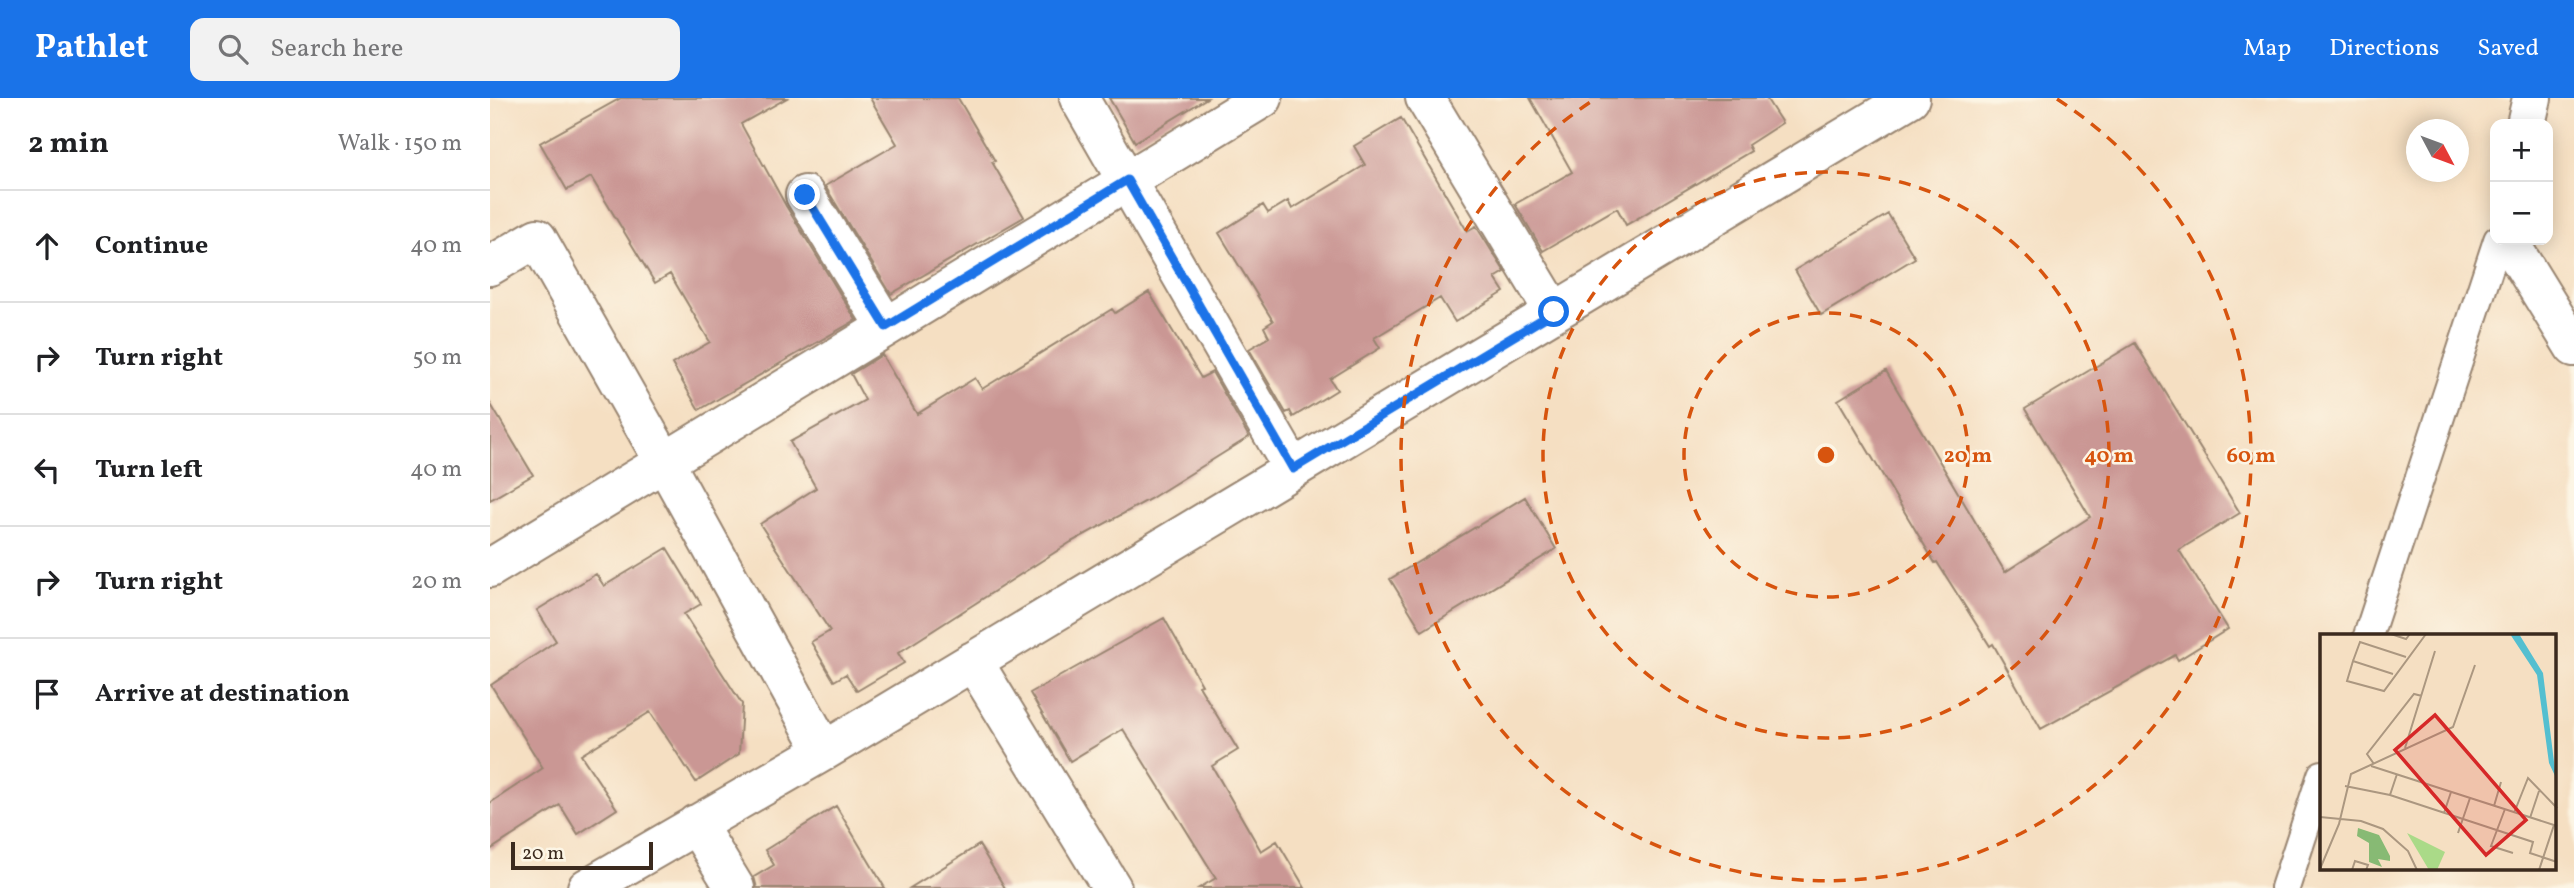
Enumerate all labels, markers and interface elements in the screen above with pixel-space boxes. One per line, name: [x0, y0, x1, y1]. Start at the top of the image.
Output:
search box: [190, 18, 680, 81]
text: Pathlet: [35, 26, 148, 72]
icon: search: [214, 30, 252, 68]
text: Search here: [270, 31, 403, 67]
text: Map: [2243, 32, 2291, 66]
text: Directions: [2329, 32, 2439, 66]
text: Saved: [2477, 32, 2539, 66]
north arrow: [2406, 119, 2469, 182]
map controls: [2490, 119, 2553, 245]
button: +: [2490, 119, 2553, 182]
text: 2 min: [28, 123, 109, 165]
text: Walk · 150 m: [338, 128, 462, 160]
route end: [789, 179, 820, 210]
button: −: [2490, 182, 2553, 245]
icon: ahead: [28, 227, 66, 265]
text: Continue: [95, 228, 208, 264]
text: 40 m: [410, 230, 462, 262]
route start: [1538, 296, 1569, 327]
icon: right: [28, 339, 66, 377]
text: Turn right: [95, 340, 223, 376]
text: 50 m: [413, 342, 462, 374]
text: 20 m: [1944, 442, 1992, 471]
text: 40 m: [2084, 442, 2134, 471]
text: 60 m: [2227, 442, 2275, 471]
centre of rings: [1814, 443, 1838, 467]
icon: left: [28, 451, 66, 489]
text: Turn left: [95, 452, 203, 488]
text: 40 m: [410, 454, 462, 486]
icon: right: [28, 563, 66, 601]
text: Turn right: [95, 564, 223, 600]
text: 20 m: [411, 566, 462, 598]
inset map: [2320, 634, 2556, 870]
icon: arrive: [28, 675, 66, 713]
text: Arrive at destination: [95, 676, 350, 712]
scale bar: [511, 839, 653, 871]
text: 20 m: [522, 841, 564, 867]

